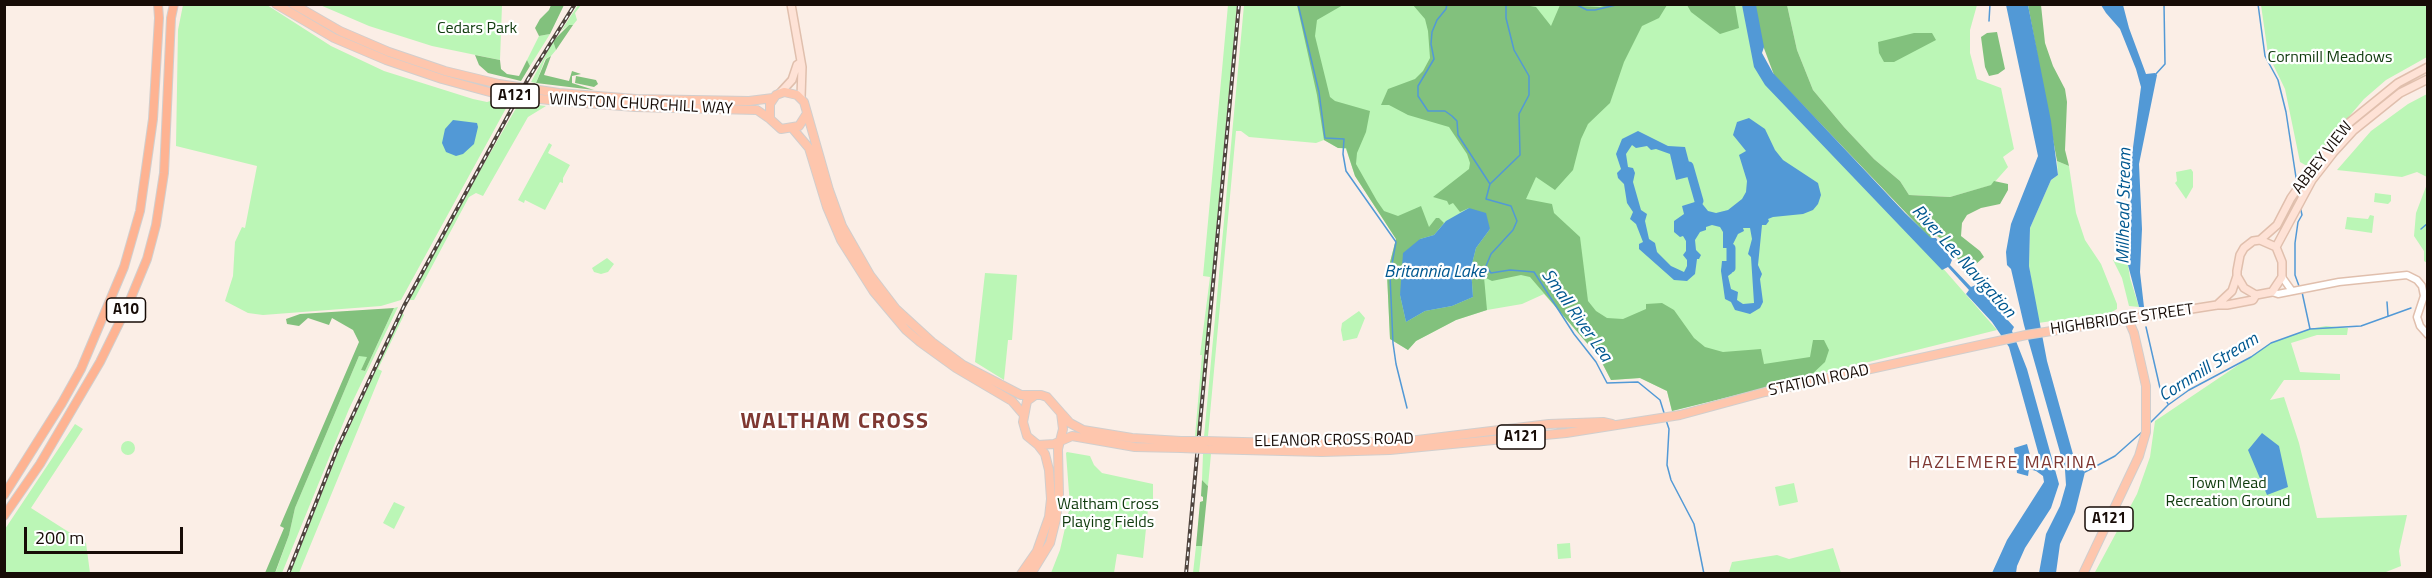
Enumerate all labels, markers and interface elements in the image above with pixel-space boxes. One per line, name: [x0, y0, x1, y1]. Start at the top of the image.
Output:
park label: Cedars Park: [437, 19, 517, 39]
park label: Cornmill Meadows: [2268, 48, 2392, 68]
road number: A121: [491, 84, 539, 108]
street label: WINSTON CHURCHILL WAY: [549, 91, 733, 119]
street label: ABBEY VIEW: [2289, 118, 2357, 198]
water label: Millhead Stream: [2113, 148, 2137, 264]
water label: River Lee Navigation: [1907, 201, 2019, 323]
water label: Britannia Lake: [1384, 262, 1486, 284]
water label: Small River Lea: [1536, 265, 1616, 367]
road number: A10: [106, 298, 146, 322]
street label: HIGHBRIDGE STREET: [2049, 300, 2195, 340]
water label: Cornmill Stream: [2155, 329, 2263, 407]
street label: STATION ROAD: [1767, 361, 1871, 401]
district label: WALTHAM CROSS: [741, 410, 929, 436]
road number: A121: [1497, 425, 1545, 449]
street label: ELEANOR CROSS ROAD: [1254, 430, 1414, 452]
district label: HAZLEMERE MARINA: [1908, 453, 2098, 475]
park label: Town Mead Recreation Ground: [2165, 474, 2291, 512]
park label: Waltham Cross Playing Fields: [1057, 495, 1159, 533]
road number: A121: [2085, 507, 2133, 531]
scale bar: [27, 515, 186, 553]
text: 200 m: [35, 524, 84, 551]

